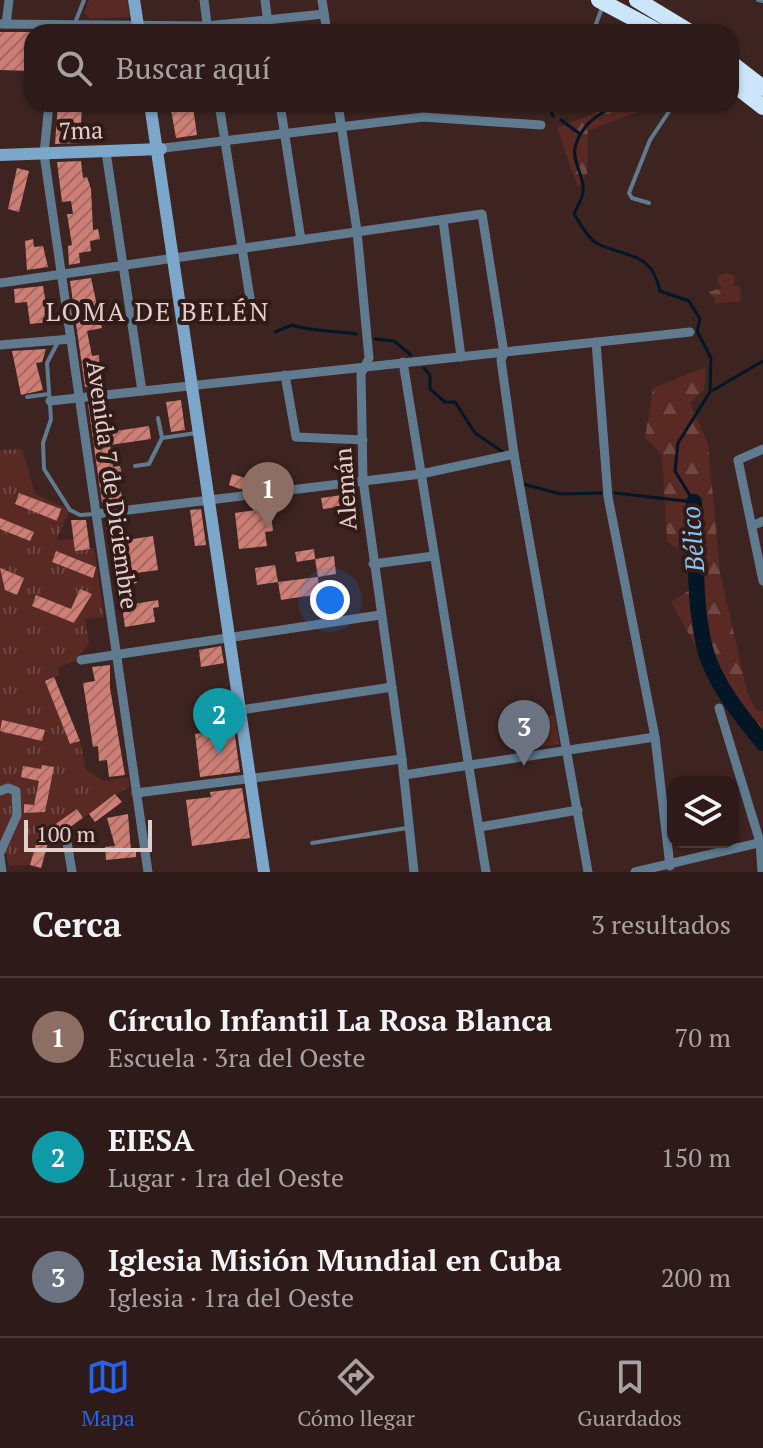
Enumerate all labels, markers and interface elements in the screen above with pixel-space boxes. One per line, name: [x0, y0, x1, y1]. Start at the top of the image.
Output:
search box: [24, 24, 739, 112]
icon: search: [52, 46, 96, 90]
text: Buscar aquí: [116, 48, 270, 88]
street label: 7ma: [58, 113, 104, 147]
district label: LOMA DE BELÉN: [46, 294, 270, 328]
street label: Avenida 7 de Diciembre: [80, 358, 146, 611]
street label: Alemán: [326, 447, 364, 531]
pin: 1: [242, 462, 294, 528]
water label: Bélico: [673, 505, 711, 574]
your location: [310, 580, 350, 620]
pin: 2: [193, 688, 245, 754]
pin: 3: [498, 700, 550, 766]
map controls: [667, 776, 739, 848]
button: layers: [667, 776, 739, 848]
scale bar: [24, 816, 152, 852]
text: 100 m: [36, 819, 96, 848]
text: Cerca: [32, 902, 122, 947]
text: 3 resultados: [591, 907, 731, 941]
text: Círculo Infantil La Rosa Blanca: [108, 1000, 552, 1040]
text: 1: [51, 1020, 65, 1054]
text: 70 m: [675, 1020, 731, 1054]
text: Escuela · 3ra del Oeste: [108, 1040, 366, 1074]
text: EIESA: [108, 1120, 194, 1160]
text: 2: [51, 1140, 65, 1174]
text: 150 m: [661, 1140, 731, 1174]
text: Lugar · 1ra del Oeste: [108, 1160, 344, 1194]
text: Iglesia Misión Mundial en Cuba: [108, 1240, 562, 1280]
text: 3: [51, 1260, 65, 1294]
text: 200 m: [661, 1260, 731, 1294]
text: Iglesia · 1ra del Oeste: [108, 1280, 354, 1314]
tab: Mapa: [81, 1355, 135, 1432]
tab: Cómo llegar: [297, 1355, 415, 1432]
tab: Guardados: [577, 1355, 682, 1432]

